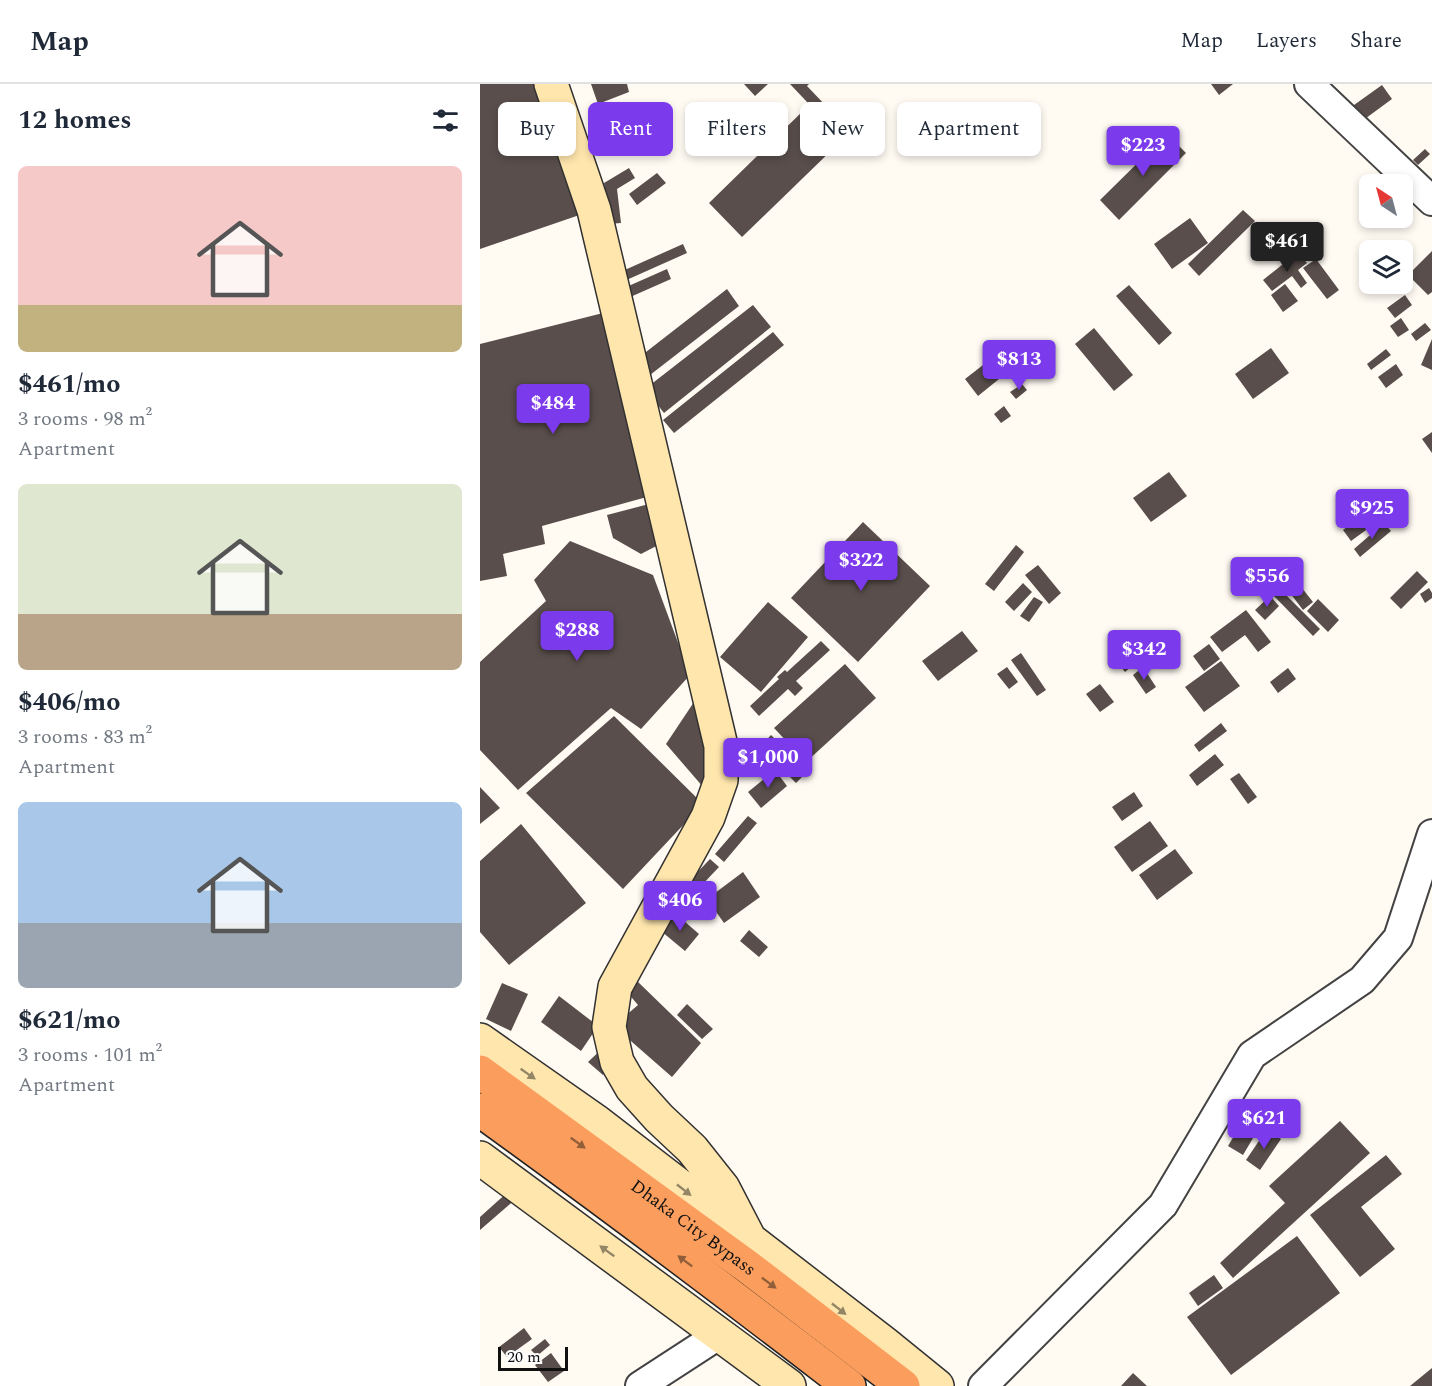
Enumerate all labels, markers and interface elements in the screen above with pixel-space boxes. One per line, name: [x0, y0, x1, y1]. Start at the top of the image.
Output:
text: Map: [30, 20, 89, 63]
text: Map: [1181, 25, 1223, 57]
text: Layers: [1256, 25, 1317, 57]
text: Share: [1350, 25, 1402, 57]
text: 12 homes: [18, 100, 132, 140]
chip: Buy: [498, 102, 576, 156]
chip: Rent: [588, 102, 673, 156]
chip: Filters: [685, 102, 788, 156]
chip: New: [800, 102, 885, 156]
chip: Apartment: [897, 102, 1041, 156]
icon: filters: [429, 104, 462, 137]
pin: $223: [1107, 126, 1179, 177]
text: $223: [1121, 130, 1165, 160]
north arrow: [1359, 174, 1413, 228]
map controls: [1359, 174, 1413, 294]
icon: home: [186, 205, 294, 313]
pin: $461: [1251, 222, 1323, 273]
text: $461: [1265, 226, 1309, 256]
button: layers: [1359, 240, 1413, 294]
pin: $813: [983, 340, 1055, 391]
text: $813: [997, 344, 1041, 374]
text: $461/mo: [18, 364, 121, 404]
pin: $484: [517, 384, 589, 435]
text: $484: [531, 388, 575, 418]
text: 3 rooms · 98 m²: [18, 404, 152, 434]
text: Apartment: [18, 434, 115, 464]
pin: $925: [1336, 489, 1408, 540]
text: $925: [1350, 493, 1394, 523]
icon: home: [186, 523, 294, 631]
pin: $322: [825, 541, 897, 592]
text: $322: [839, 545, 883, 575]
pin: $556: [1231, 557, 1303, 608]
text: $556: [1245, 561, 1289, 591]
pin: $288: [541, 611, 613, 662]
text: $288: [555, 615, 599, 645]
pin: $342: [1108, 630, 1180, 681]
text: $342: [1122, 634, 1166, 664]
text: $406/mo: [18, 682, 121, 722]
text: 3 rooms · 83 m²: [18, 722, 152, 752]
pin: $1,000: [719, 738, 817, 789]
text: $1,000: [737, 742, 799, 772]
text: Apartment: [18, 752, 115, 782]
icon: home: [186, 841, 294, 949]
pin: $406: [644, 881, 716, 932]
text: $406: [658, 885, 702, 915]
text: $621/mo: [18, 1000, 121, 1040]
text: 3 rooms · 101 m²: [18, 1040, 162, 1070]
one-way arrow: [520, 1067, 535, 1079]
text: Apartment: [18, 1070, 115, 1100]
pin: $621: [1228, 1099, 1300, 1150]
text: $621: [1242, 1103, 1286, 1133]
one-way arrow: [570, 1137, 586, 1149]
street label: Dhaka City Bypass: [625, 1173, 762, 1283]
one-way arrow: [677, 1183, 692, 1195]
one-way arrow: [599, 1245, 615, 1257]
one-way arrow: [678, 1256, 693, 1268]
one-way arrow: [762, 1277, 777, 1289]
one-way arrow: [831, 1302, 847, 1315]
scale bar: [498, 1344, 568, 1372]
text: 20 m: [507, 1345, 541, 1369]

